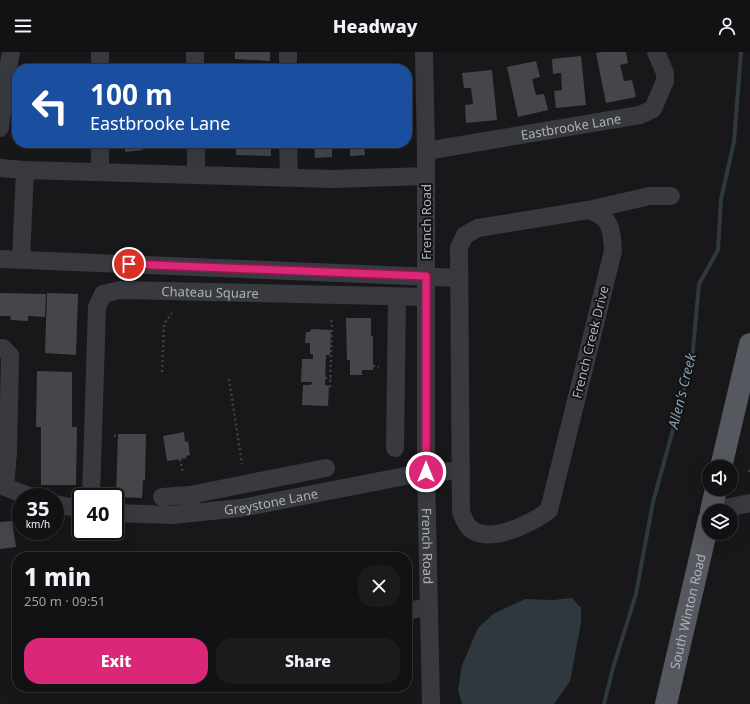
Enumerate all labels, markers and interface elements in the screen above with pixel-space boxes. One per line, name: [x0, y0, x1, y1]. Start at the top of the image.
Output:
text: Headway: [333, 14, 417, 38]
icon: menu: [12, 15, 34, 37]
icon: person: [716, 15, 738, 37]
text: 100 m: [90, 75, 173, 113]
icon: left: [24, 80, 76, 132]
street label: Eastbrooke Lane: [519, 109, 623, 144]
text: Eastbrooke Lane: [90, 111, 230, 135]
street label: French Road: [417, 184, 435, 260]
pin: [112, 247, 146, 281]
icon: arrive: [118, 253, 140, 275]
street label: Chateau Square: [161, 282, 259, 302]
street label: French Creek Drive: [567, 284, 613, 400]
water label: Allen's Creek: [663, 350, 700, 431]
position arrow: [405, 451, 447, 493]
map controls: [702, 460, 738, 540]
button: sound: [702, 460, 738, 496]
street label: Greystone Lane: [223, 484, 320, 519]
speed limit sign: 40: [72, 488, 124, 540]
text: 35: [27, 495, 49, 522]
button: layers: [702, 504, 738, 540]
street label: French Road: [418, 508, 437, 584]
text: km/h: [26, 517, 50, 531]
street label: South Winton Road: [665, 552, 710, 671]
text: 1 min: [24, 560, 91, 593]
button: close: [358, 565, 400, 607]
text: 250 m · 09:51: [24, 592, 105, 610]
button: Exit: [24, 638, 208, 684]
button: Share: [216, 638, 400, 684]

